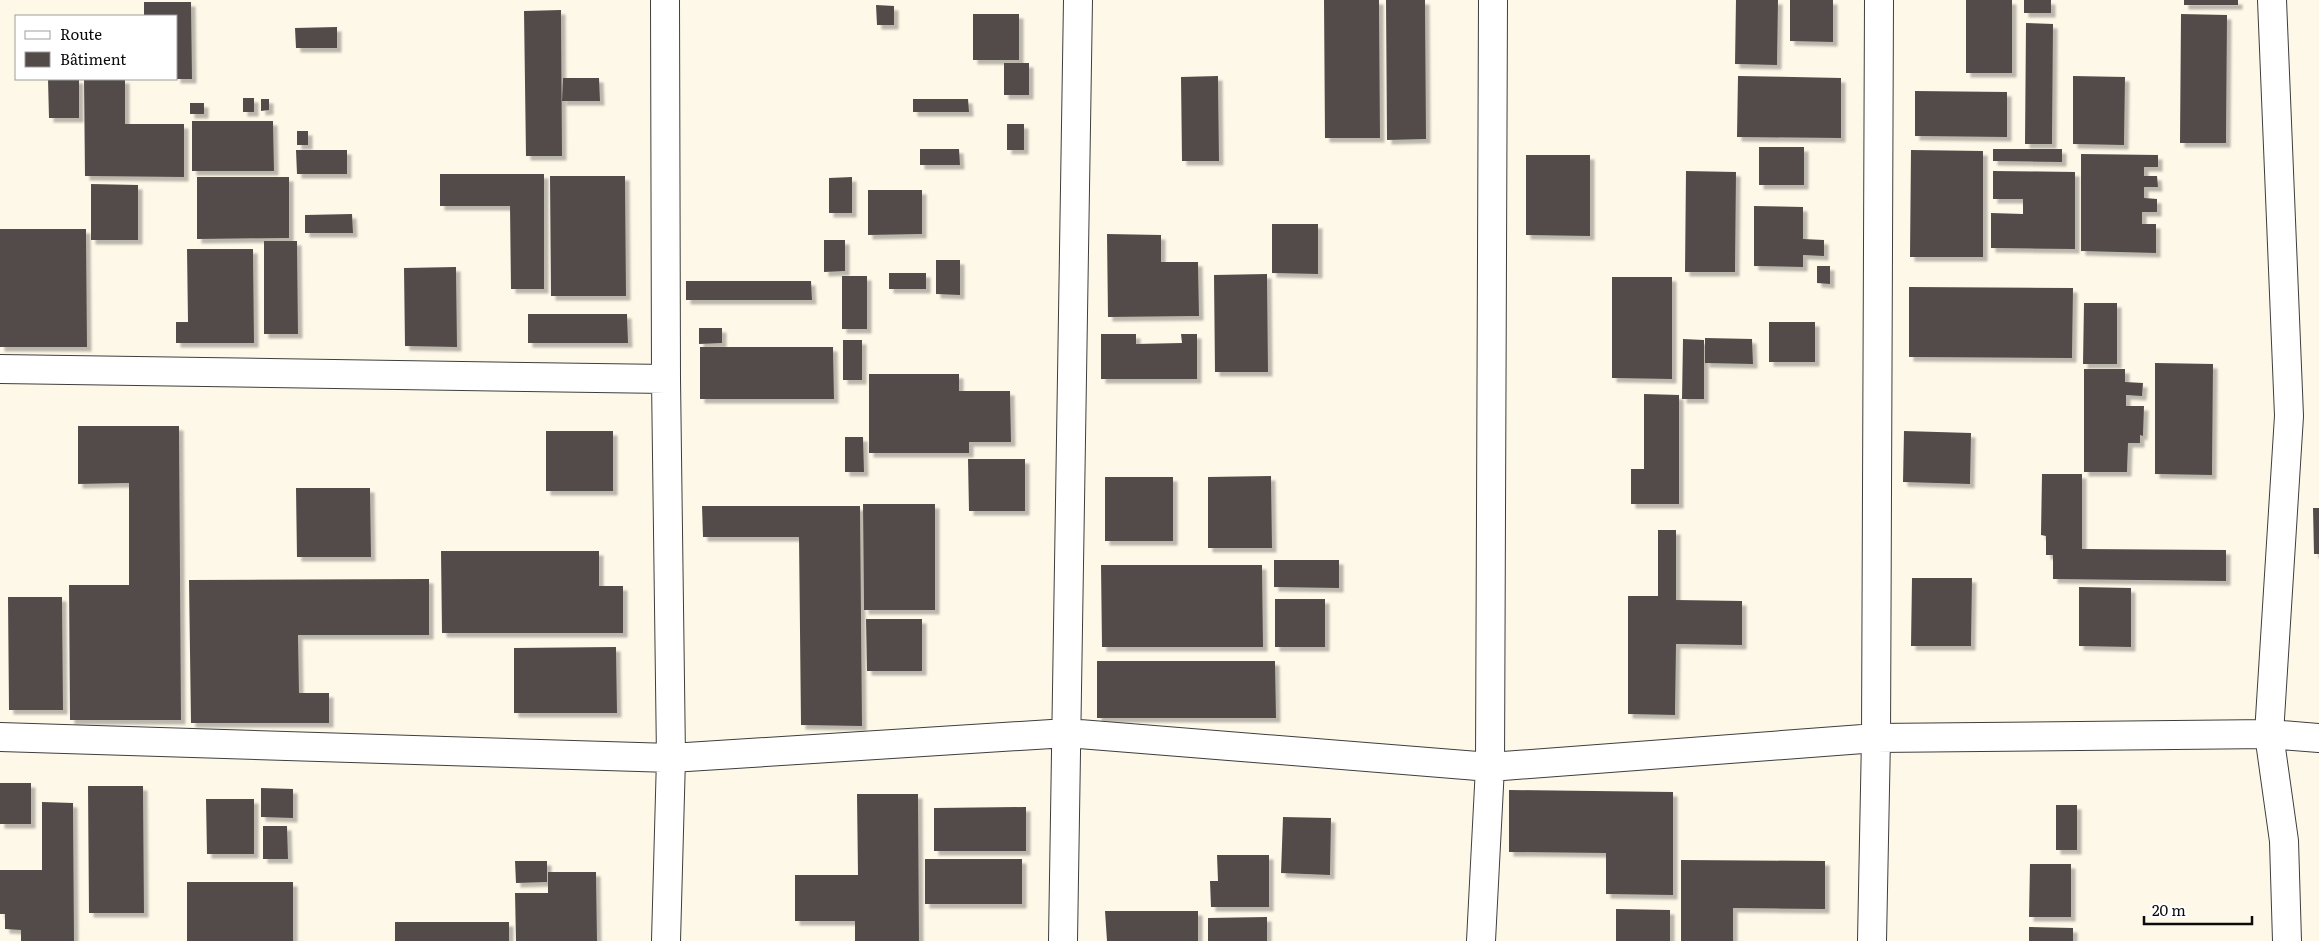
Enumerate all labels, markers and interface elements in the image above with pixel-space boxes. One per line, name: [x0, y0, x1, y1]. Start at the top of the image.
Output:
legend: [15, 15, 178, 80]
text: Route: [60, 22, 102, 45]
text: Bâtiment: [60, 47, 126, 70]
scale bar: [2144, 894, 2252, 926]
text: 20 m: [2152, 898, 2186, 921]

